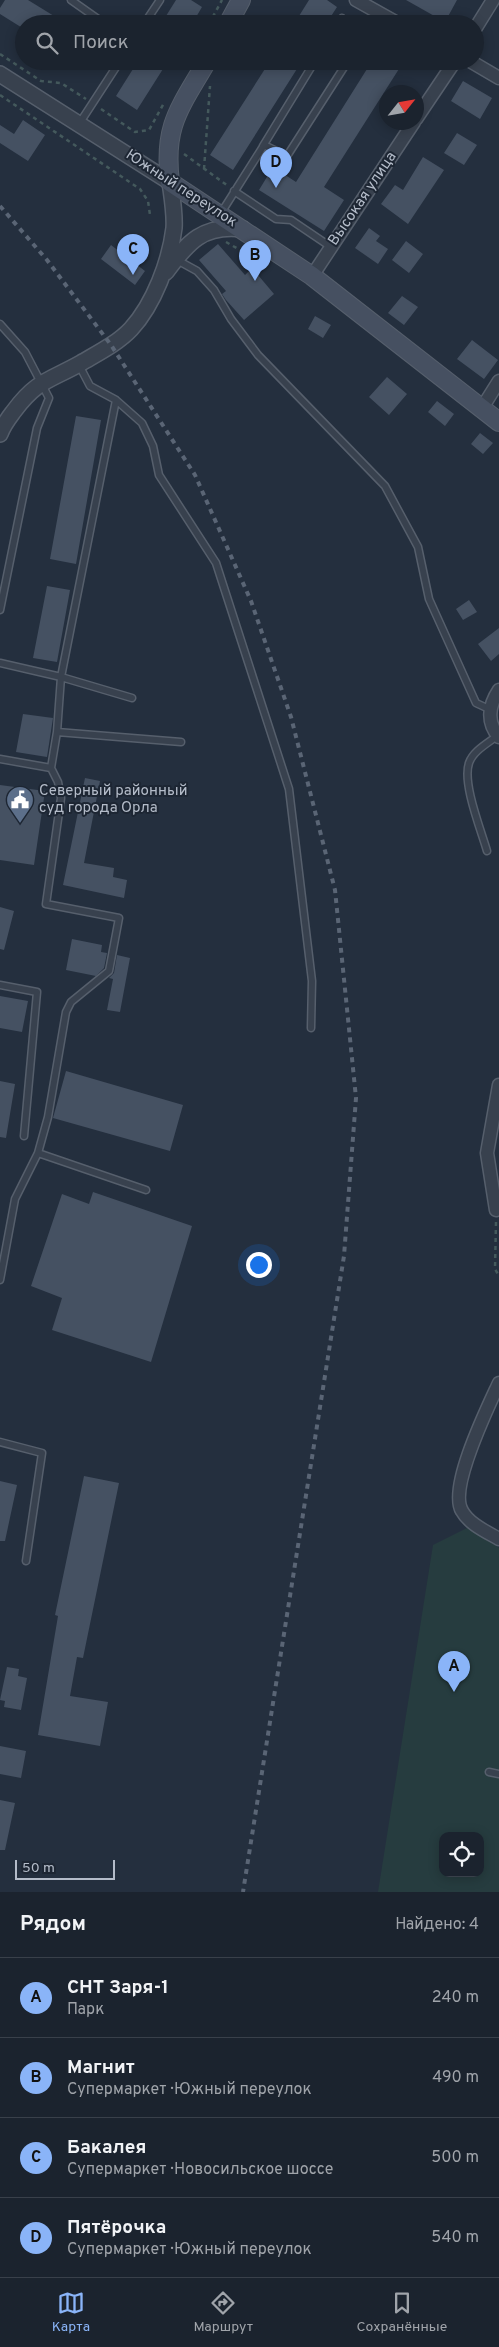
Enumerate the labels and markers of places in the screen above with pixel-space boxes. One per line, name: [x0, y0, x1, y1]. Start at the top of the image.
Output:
pin: D: [260, 147, 292, 188]
pin: C: [117, 234, 149, 275]
pin: B: [239, 240, 271, 281]
place label: Северный районный суд города Орла: [39, 782, 188, 818]
public building icon: Северный районный суд города Орла: [5, 785, 35, 824]
pin: A: [438, 1651, 470, 1692]

